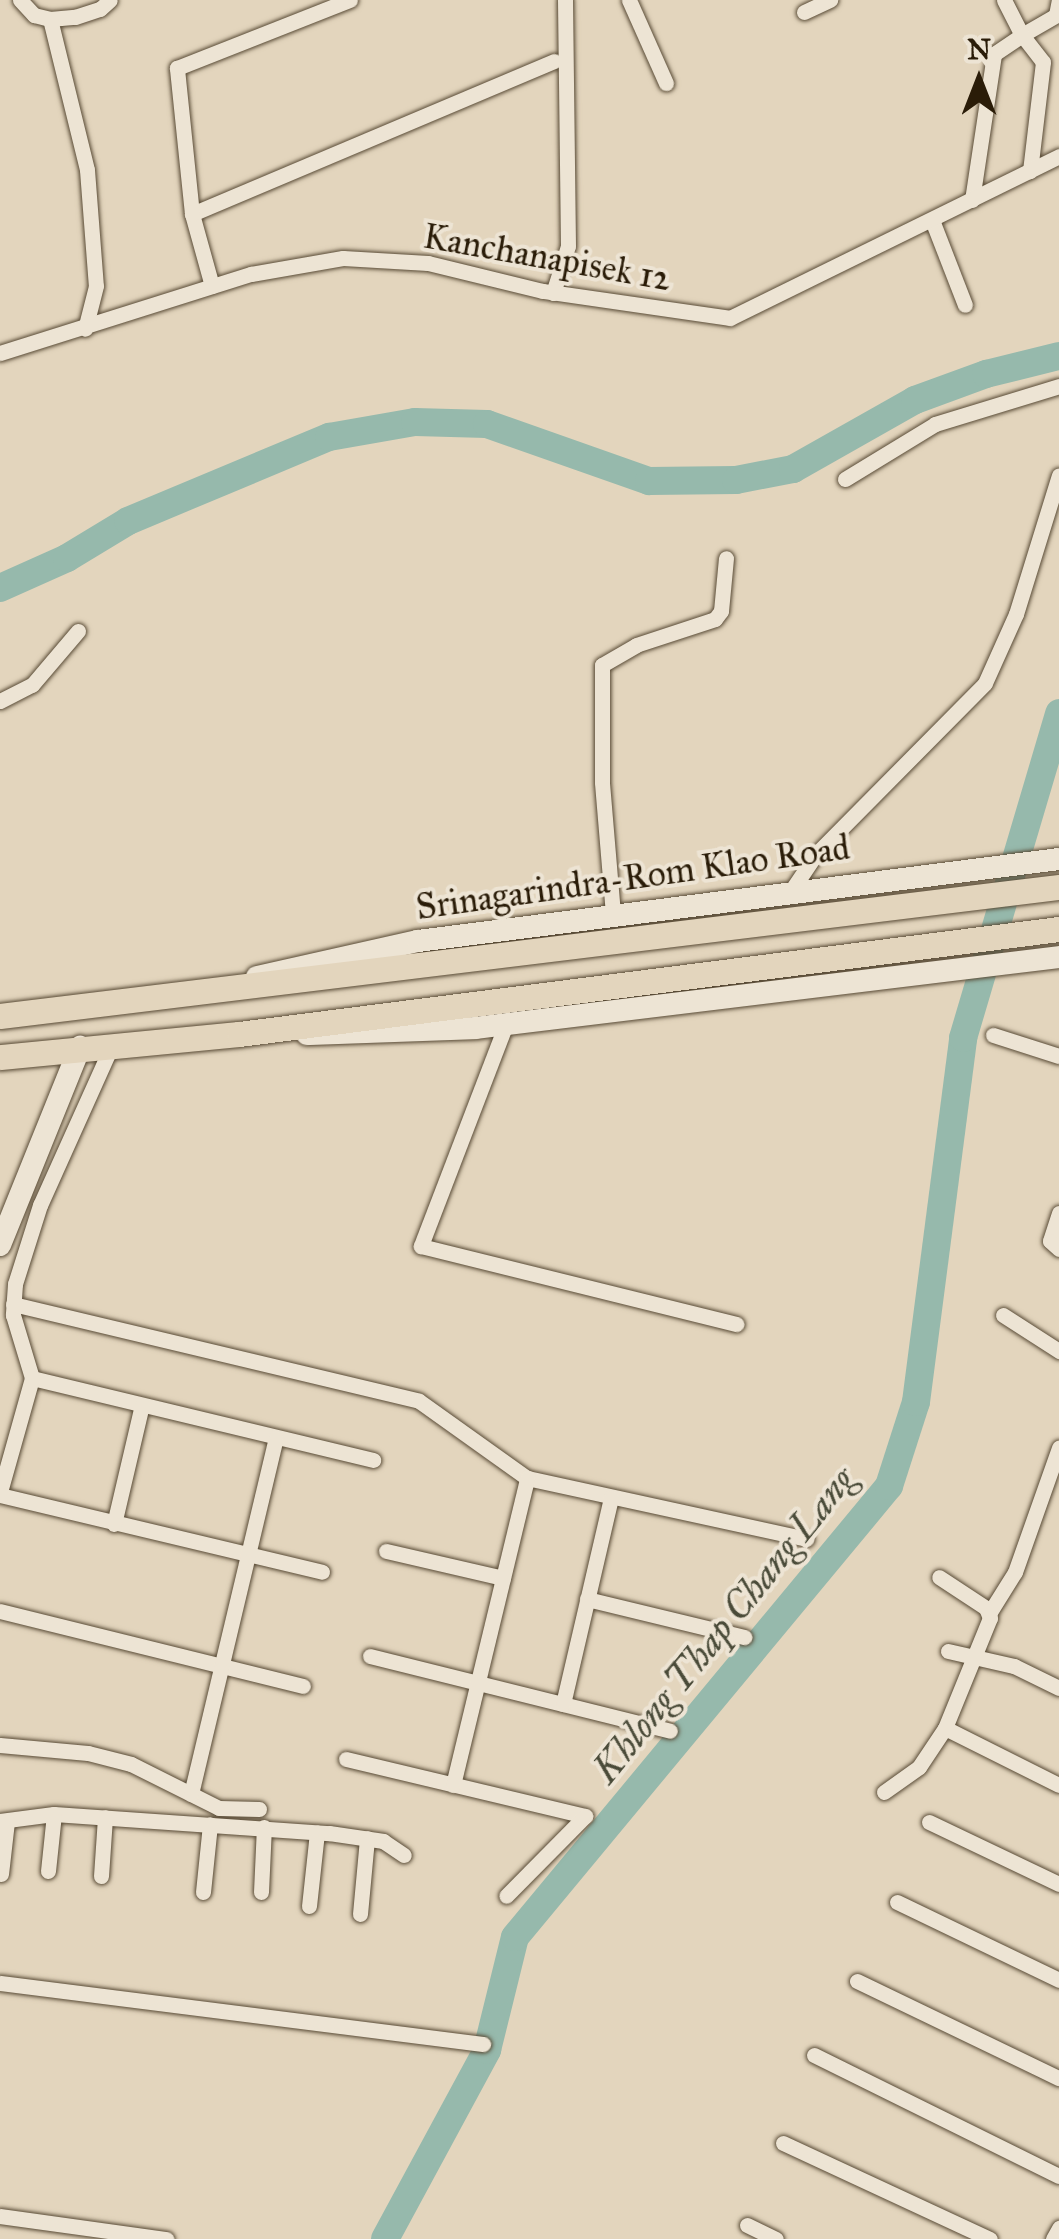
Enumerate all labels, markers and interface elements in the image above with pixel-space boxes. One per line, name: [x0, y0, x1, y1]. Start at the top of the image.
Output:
north arrow: [929, 30, 1029, 130]
text: N: [967, 32, 991, 67]
street label: Kanchanapisek 12: [420, 216, 674, 300]
street label: Srinagarindra-Rom Klao Road: [414, 827, 852, 929]
water label: Khlong Thap Chang Lang: [583, 1458, 865, 1792]

